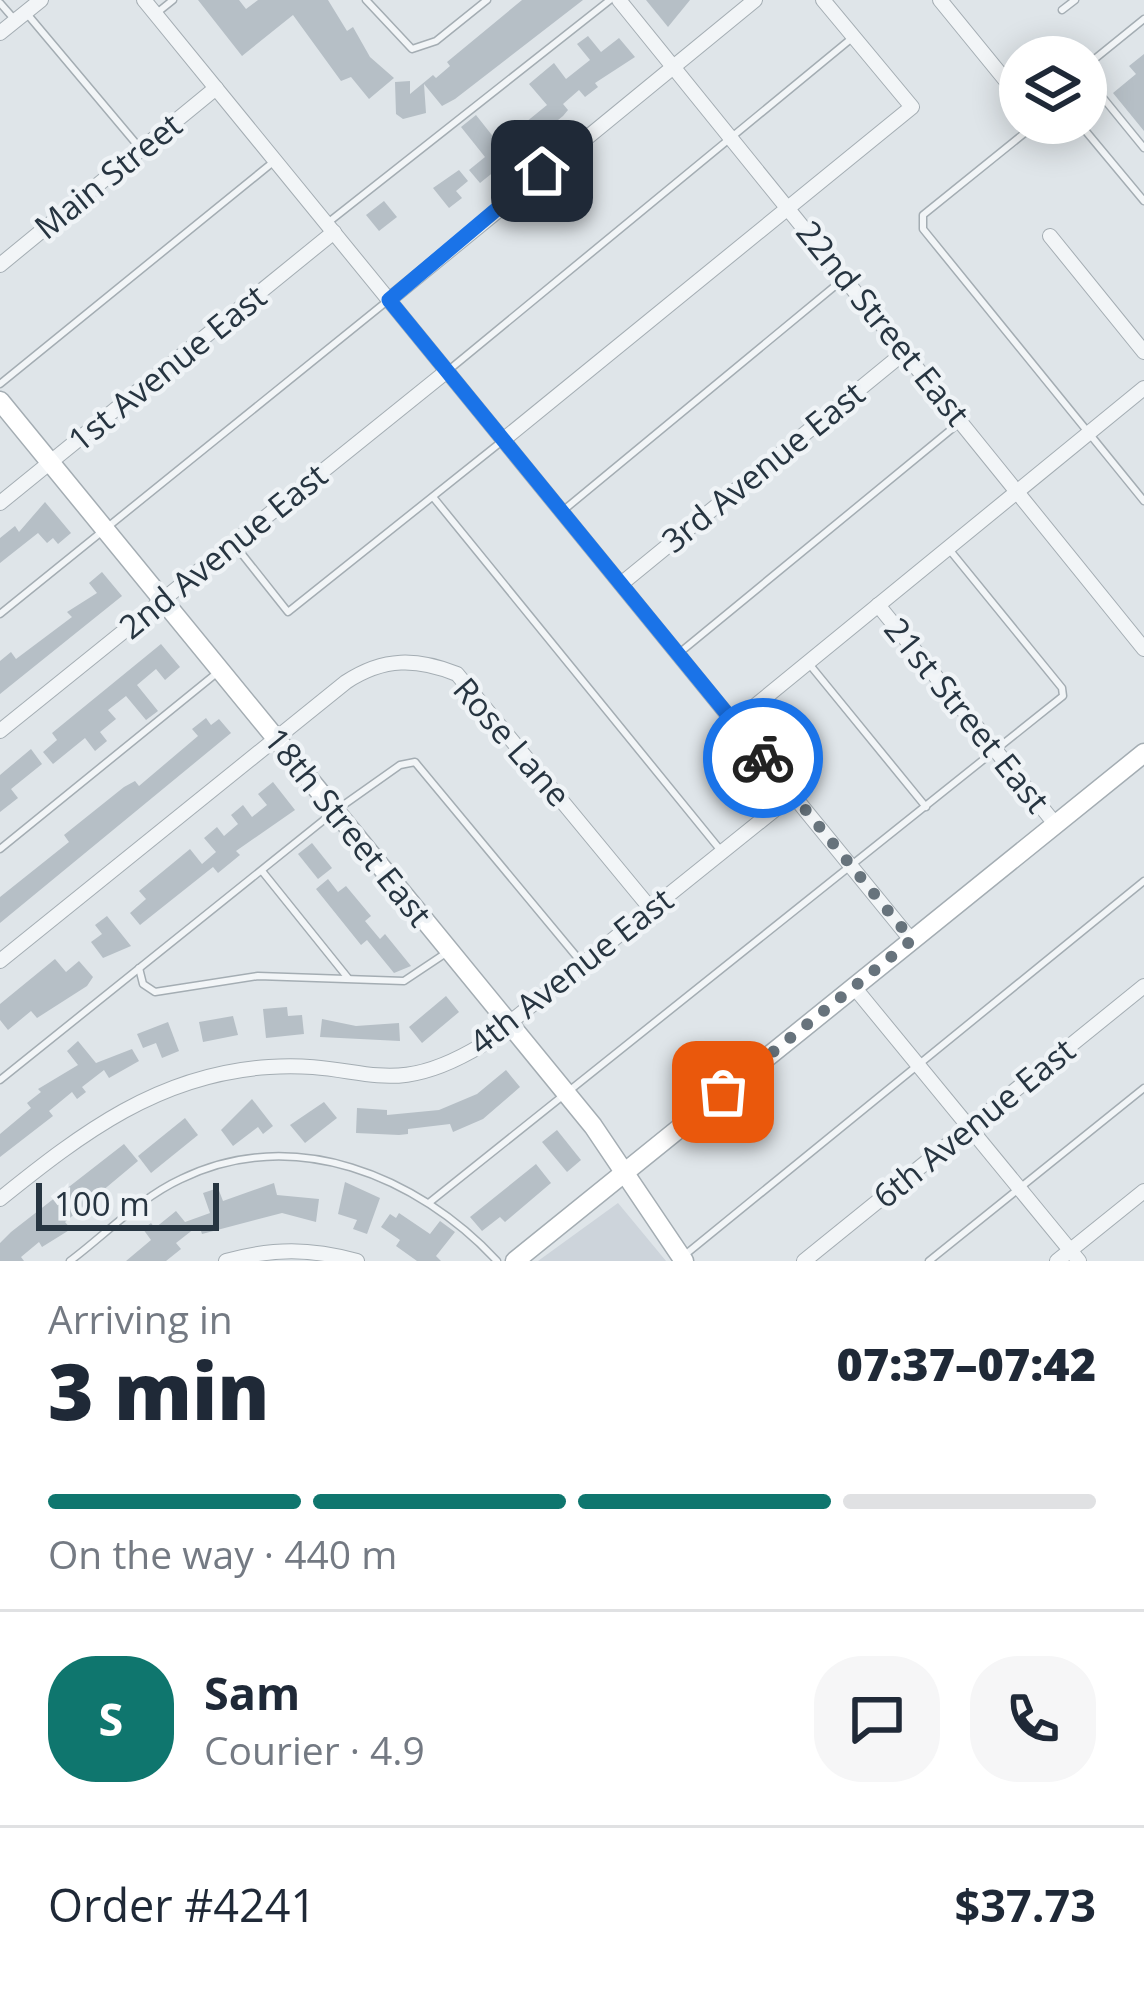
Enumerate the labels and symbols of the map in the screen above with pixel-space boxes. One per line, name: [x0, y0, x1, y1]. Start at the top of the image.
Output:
street label: Main Street: [25, 102, 191, 249]
pin: [491, 120, 593, 222]
street label: 22nd Street East: [787, 211, 980, 435]
street label: 1st Avenue East: [58, 274, 275, 461]
street label: 3rd Avenue East: [652, 371, 874, 562]
street label: 2nd Avenue East: [109, 453, 336, 648]
street label: 21st Street East: [875, 608, 1060, 822]
street label: Rose Lane: [444, 668, 581, 816]
courier: [703, 698, 823, 818]
street label: 18th Street East: [254, 718, 442, 935]
street label: 4th Avenue East: [459, 877, 682, 1064]
street label: 6th Avenue East: [864, 1027, 1084, 1218]
pin: [672, 1041, 774, 1143]
scale bar: [36, 1177, 219, 1230]

